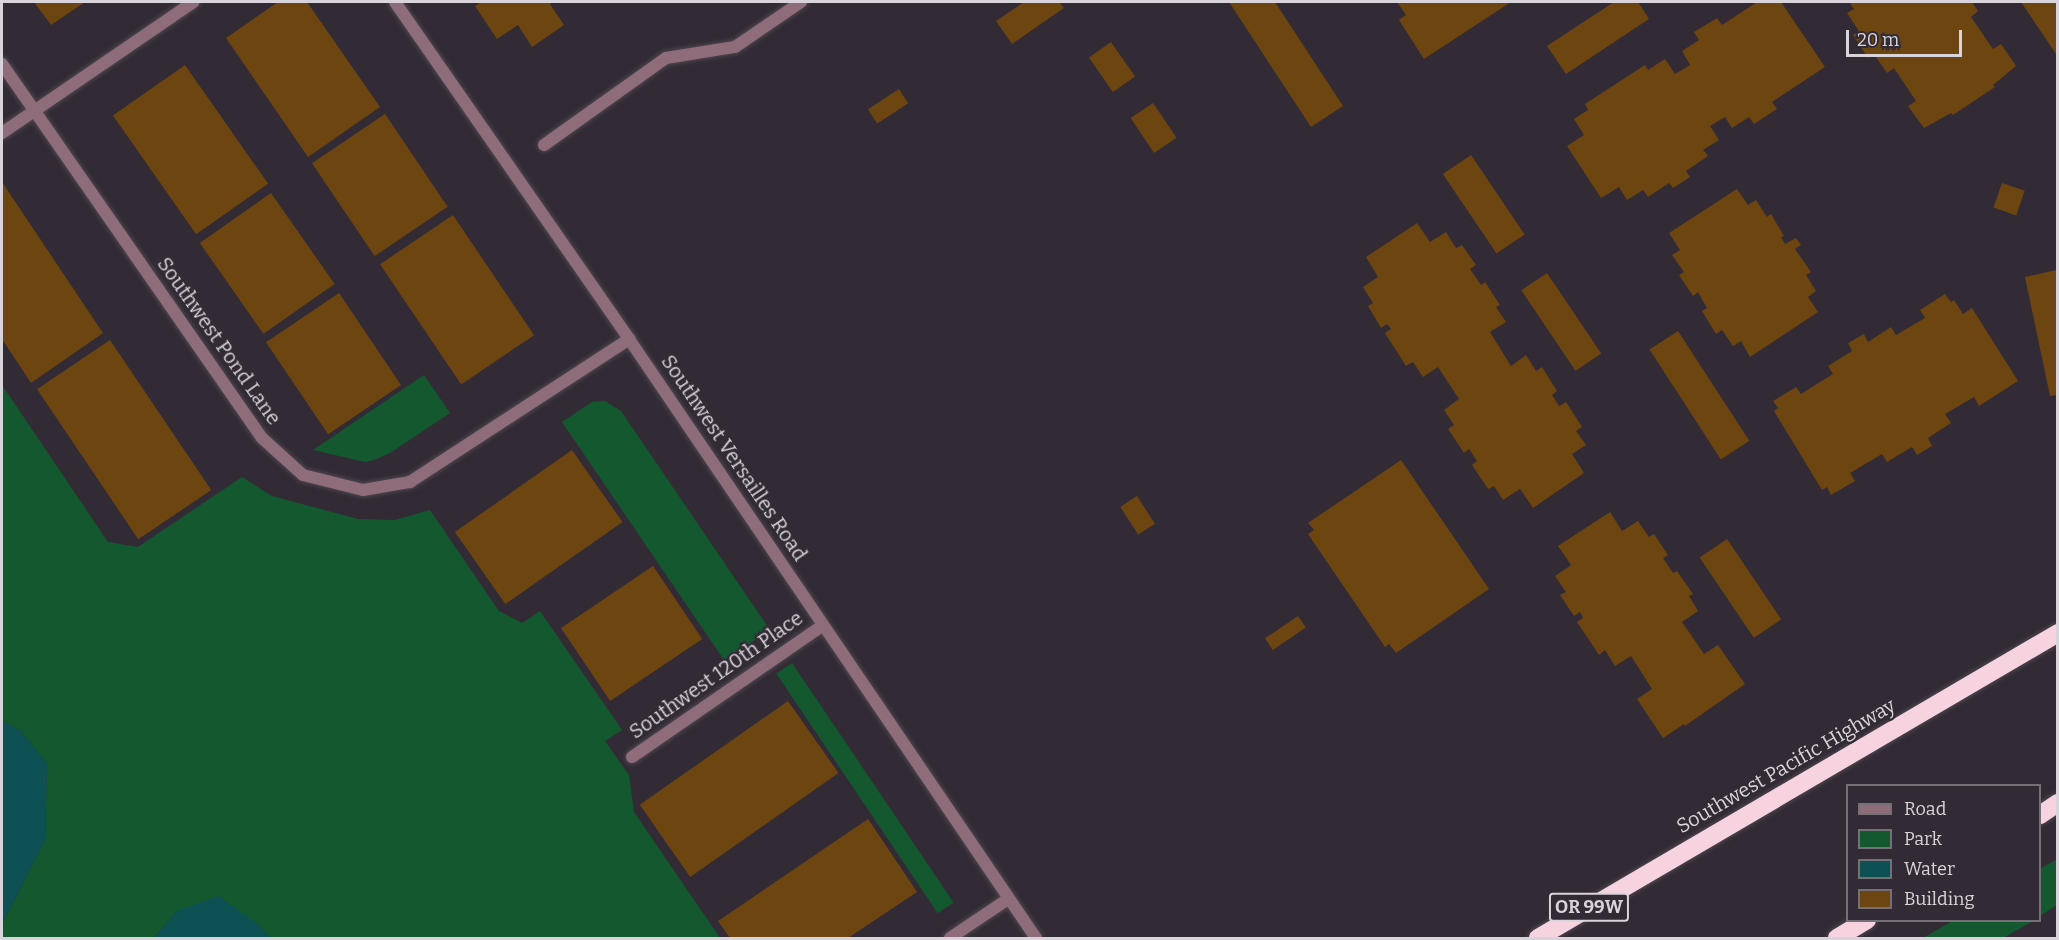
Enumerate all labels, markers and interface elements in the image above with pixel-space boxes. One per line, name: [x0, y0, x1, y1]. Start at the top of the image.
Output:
scale bar: [1849, 18, 1964, 56]
text: 20 m: [1857, 29, 1899, 51]
street label: Southwest Pond Lane: [152, 253, 286, 429]
street label: Southwest Versailles Road: [656, 350, 812, 566]
street label: Southwest 120th Place: [625, 606, 807, 744]
street label: Southwest Pacific Highway: [1672, 693, 1900, 839]
legend: [1846, 784, 2041, 922]
text: Road: [1904, 798, 1946, 820]
text: Park: [1904, 828, 1942, 850]
text: Water: [1904, 858, 1955, 880]
text: Building: [1904, 888, 1975, 910]
road number: OR 99W: [1548, 892, 1630, 922]

